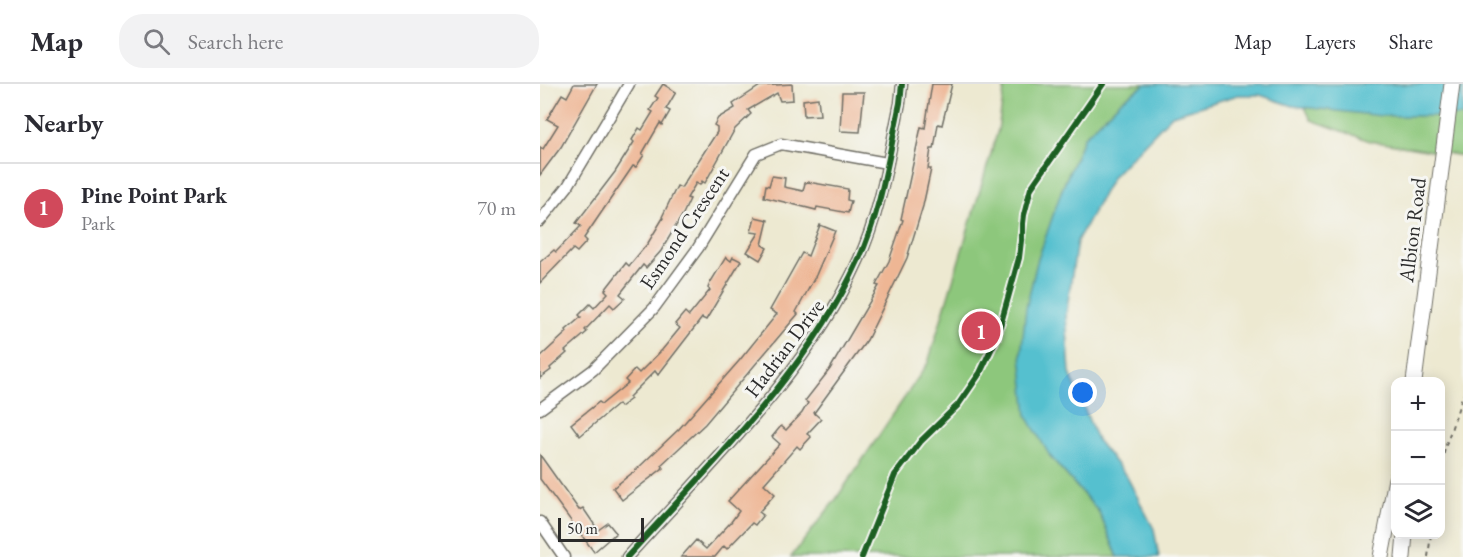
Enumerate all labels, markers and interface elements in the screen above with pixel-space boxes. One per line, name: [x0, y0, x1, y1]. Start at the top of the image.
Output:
search box: [119, 14, 539, 68]
text: Map: [30, 23, 83, 59]
icon: search: [140, 25, 173, 58]
text: Search here: [188, 27, 283, 56]
text: Map: [1234, 28, 1272, 55]
text: Layers: [1305, 28, 1356, 55]
text: Share: [1389, 28, 1433, 55]
text: Nearby: [24, 106, 104, 140]
street label: Esmond Crescent: [633, 161, 735, 294]
street label: Albion Road: [1392, 176, 1432, 285]
text: Pine Point Park: [81, 181, 227, 210]
text: 1: [38, 195, 49, 221]
text: 70 m: [477, 195, 516, 221]
text: Park: [81, 210, 115, 236]
street label: Hadrian Drive: [738, 293, 830, 403]
pin: 1: [962, 308, 1000, 354]
map controls: [1391, 377, 1445, 539]
button: +: [1391, 377, 1445, 431]
your location: [1068, 378, 1097, 407]
button: −: [1391, 431, 1445, 485]
button: layers: [1391, 485, 1445, 539]
scale bar: [558, 515, 644, 542]
text: 50 m: [567, 518, 598, 539]

